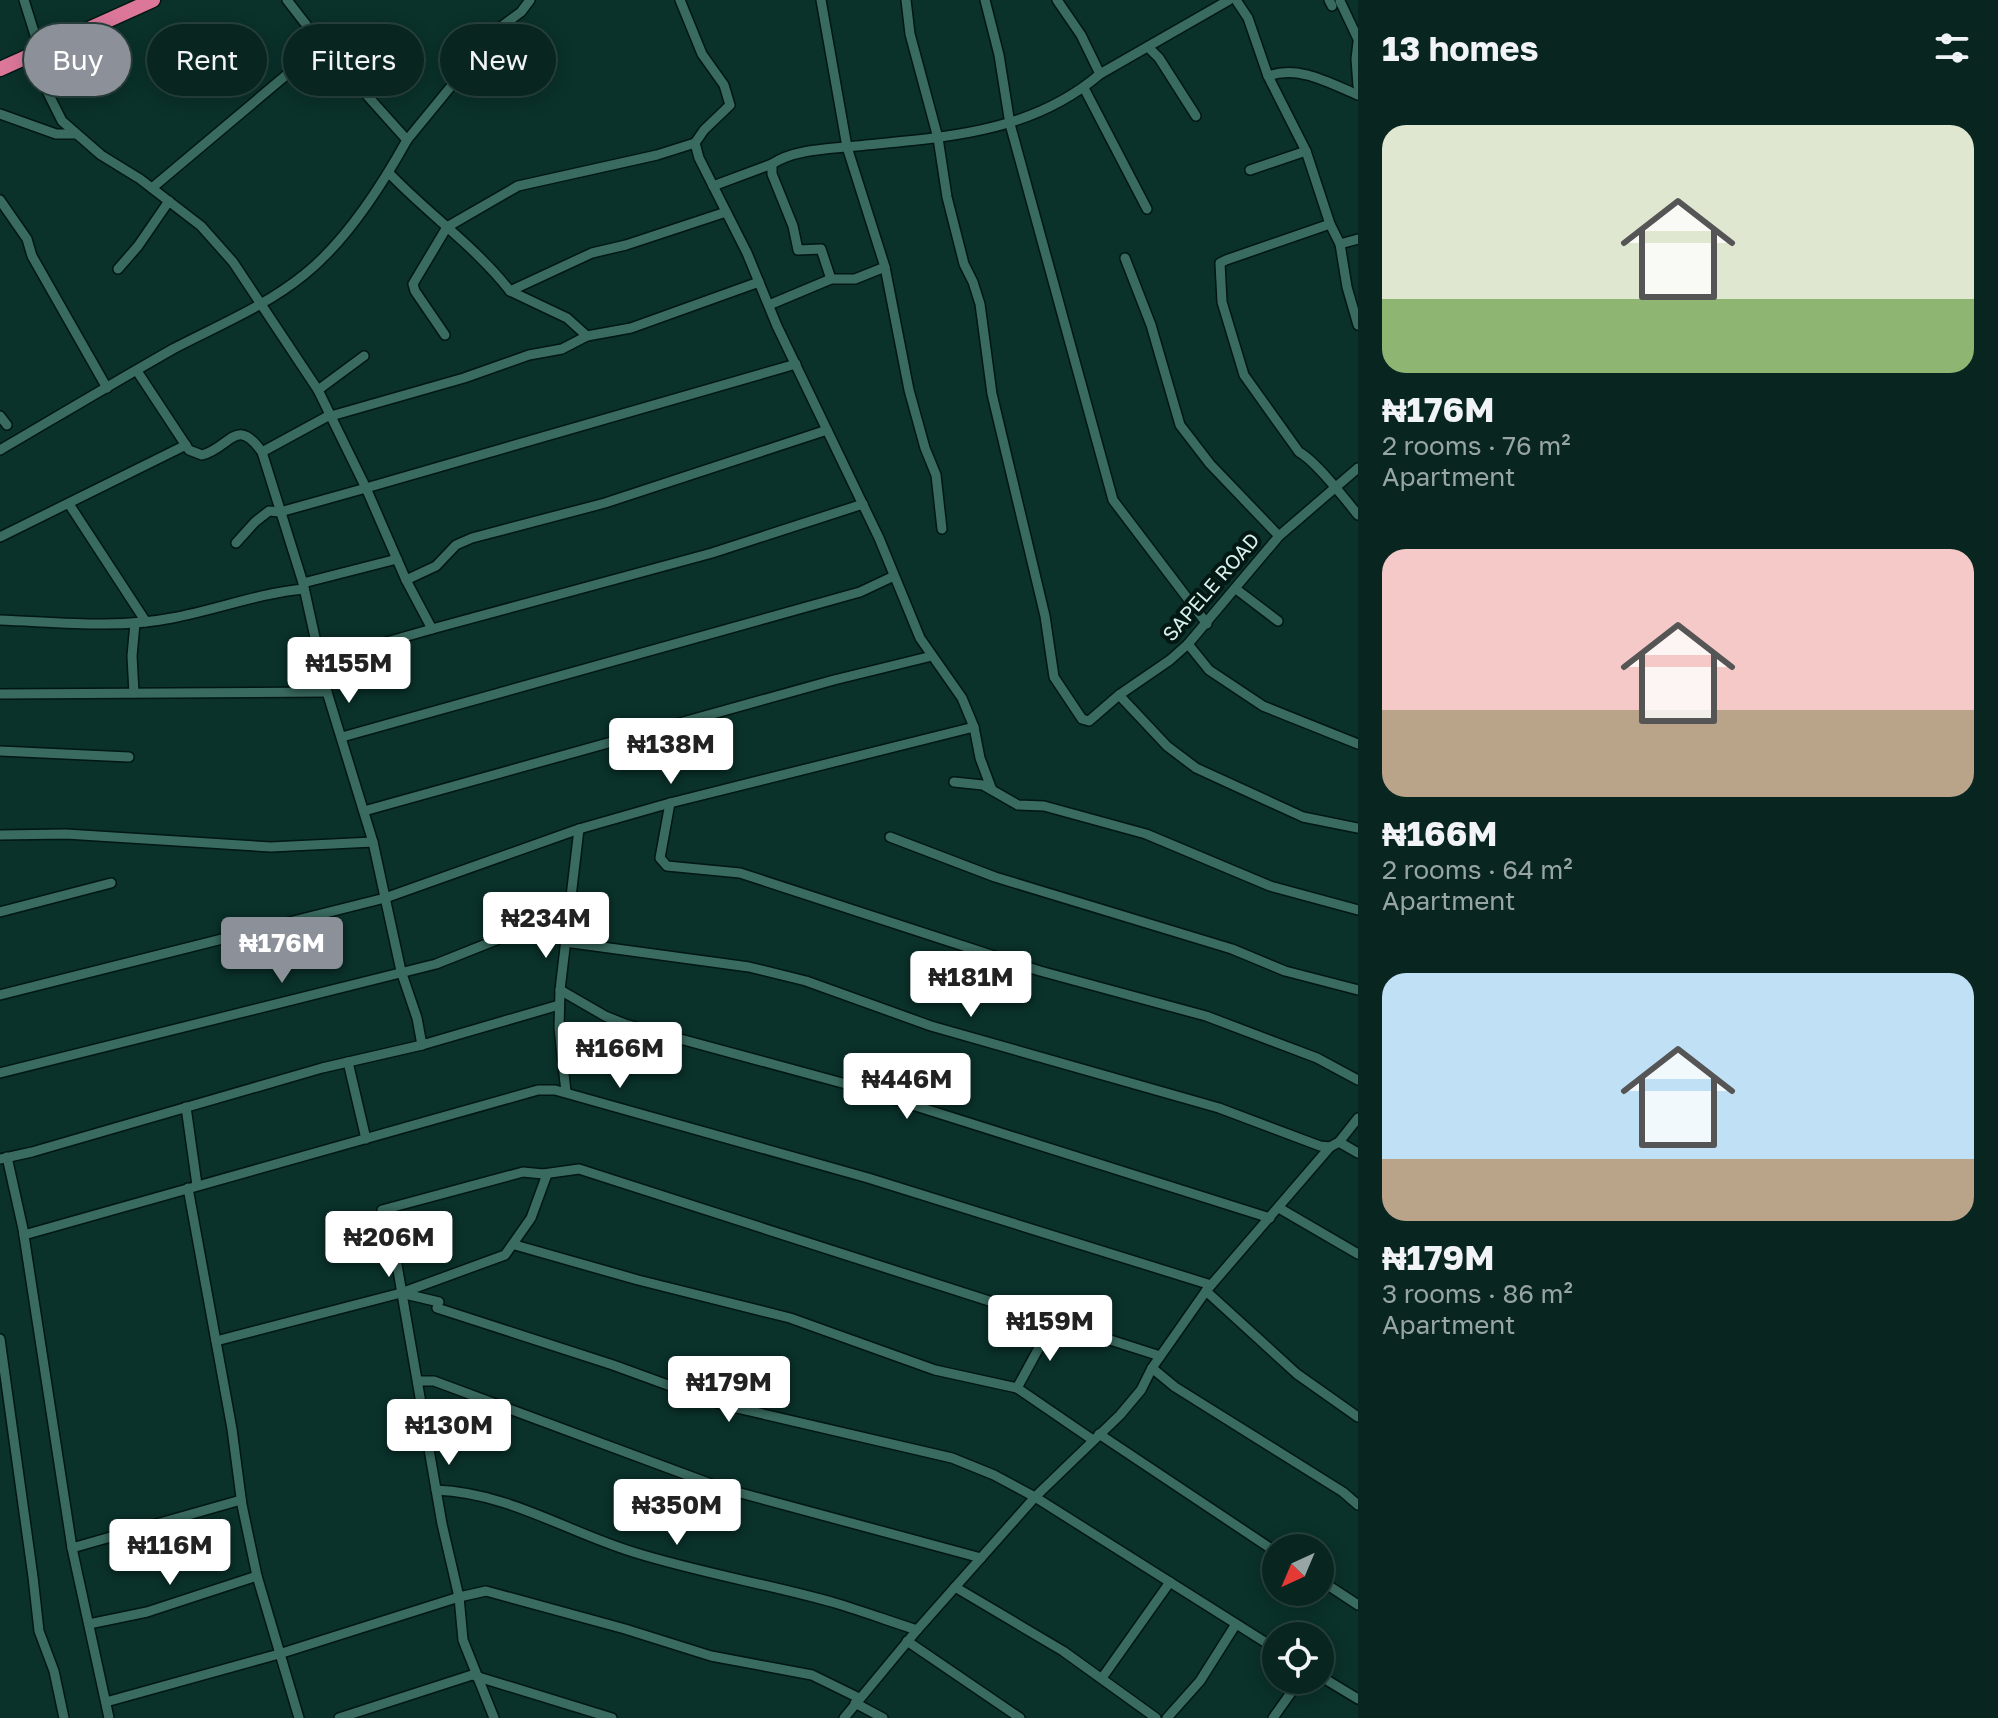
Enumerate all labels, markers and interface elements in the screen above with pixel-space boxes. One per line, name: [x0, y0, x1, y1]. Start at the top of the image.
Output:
chip: Buy: [24, 24, 131, 96]
chip: Rent: [147, 24, 267, 96]
chip: Filters: [283, 24, 424, 96]
chip: New: [440, 24, 556, 96]
icon: filters: [1930, 26, 1974, 70]
text: 13 homes: [1382, 28, 1539, 68]
icon: home: [1606, 177, 1750, 321]
text: ₦176M: [1382, 389, 1494, 429]
text: 2 rooms · 76 m²: [1382, 430, 1571, 461]
text: Apartment: [1382, 461, 1515, 492]
street label: SAPELE ROAD: [1157, 527, 1264, 645]
icon: home: [1606, 601, 1750, 745]
pin: ₦155M: [293, 637, 405, 705]
text: ₦155M: [305, 647, 393, 678]
pin: ₦138M: [615, 718, 727, 786]
text: ₦138M: [627, 728, 715, 759]
text: ₦166M: [1382, 813, 1498, 853]
text: 2 rooms · 64 m²: [1382, 854, 1573, 885]
text: Apartment: [1382, 885, 1515, 916]
pin: ₦234M: [490, 892, 602, 960]
text: ₦234M: [501, 902, 591, 933]
pin: ₦176M: [226, 917, 338, 985]
text: ₦176M: [239, 927, 325, 958]
pin: ₦181M: [915, 951, 1027, 1019]
text: ₦181M: [928, 961, 1014, 992]
pin: ₦166M: [564, 1022, 676, 1090]
icon: home: [1606, 1025, 1750, 1169]
text: ₦166M: [576, 1032, 664, 1063]
pin: ₦446M: [851, 1053, 963, 1121]
text: ₦446M: [862, 1063, 952, 1094]
pin: ₦206M: [333, 1211, 445, 1279]
text: ₦206M: [343, 1221, 435, 1252]
text: ₦179M: [1382, 1237, 1494, 1277]
text: 3 rooms · 86 m²: [1382, 1278, 1573, 1309]
pin: ₦159M: [994, 1295, 1106, 1363]
text: ₦159M: [1006, 1305, 1094, 1336]
text: Apartment: [1382, 1309, 1515, 1340]
pin: ₦179M: [673, 1356, 785, 1424]
text: ₦179M: [686, 1366, 772, 1397]
pin: ₦130M: [393, 1399, 505, 1467]
text: ₦130M: [405, 1409, 493, 1440]
pin: ₦350M: [621, 1479, 733, 1547]
text: ₦350M: [632, 1489, 722, 1520]
pin: ₦116M: [114, 1519, 226, 1587]
text: ₦116M: [127, 1529, 213, 1560]
north arrow: [1262, 1534, 1334, 1606]
map controls: [1262, 1534, 1334, 1694]
button: locate: [1262, 1622, 1334, 1694]

